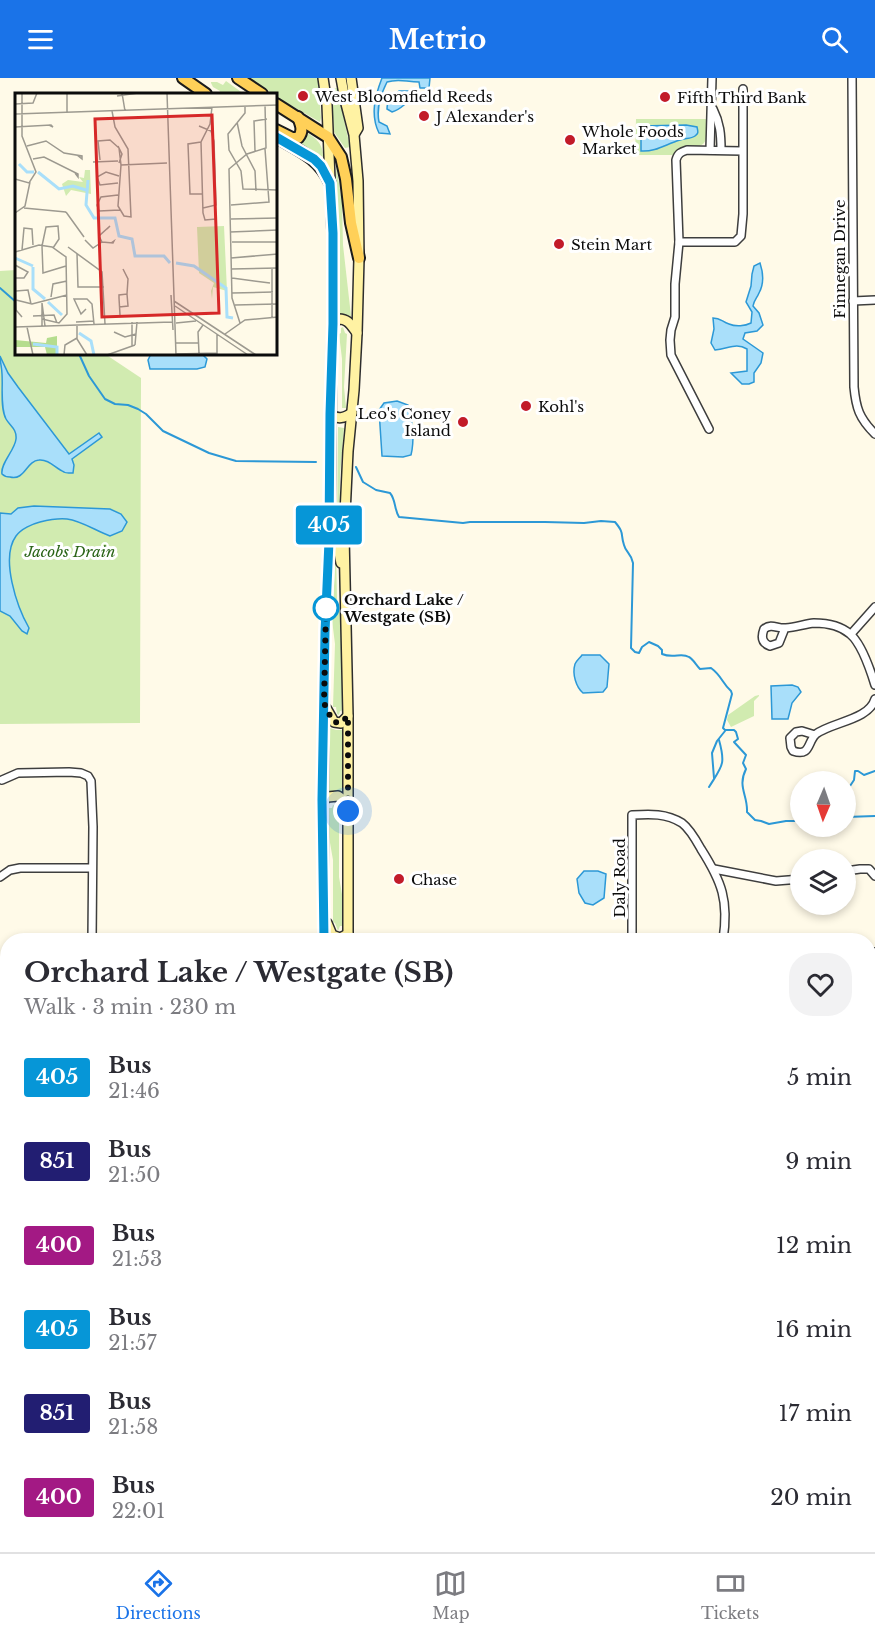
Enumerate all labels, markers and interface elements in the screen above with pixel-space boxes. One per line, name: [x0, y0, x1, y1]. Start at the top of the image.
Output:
icon: menu: [24, 23, 57, 56]
text: Metrio: [389, 23, 486, 56]
icon: search: [818, 23, 851, 56]
place label: West Bloomfield Reeds: [314, 87, 493, 106]
place label: Fifth Third Bank: [677, 88, 807, 107]
marker: West Bloomfield Reeds: [296, 89, 310, 103]
marker: Fifth Third Bank: [658, 90, 672, 104]
inset map: [15, 93, 278, 356]
place label: J Alexander's: [434, 107, 534, 126]
marker: J Alexander's: [417, 109, 431, 123]
place label: Whole Foods Market: [581, 122, 684, 158]
marker: Whole Foods Market: [563, 133, 577, 147]
street label: Finnegan Drive: [830, 199, 849, 319]
place label: Stein Mart: [571, 235, 652, 254]
marker: Stein Mart: [552, 237, 566, 251]
place label: Kohl's: [538, 397, 584, 416]
marker: Kohl's: [519, 399, 533, 413]
place label: Leo's Coney Island: [358, 404, 451, 440]
marker: Leo's Coney Island: [456, 415, 470, 429]
line badge: 405: [294, 506, 364, 544]
text: 405: [308, 512, 350, 538]
park label: Jacobs Drain: [24, 542, 115, 561]
place label: Orchard Lake / Westgate (SB): [343, 590, 464, 626]
marker: Orchard Lake / Westgate (SB): [313, 595, 339, 621]
north arrow: [790, 771, 856, 837]
map controls: [790, 771, 856, 915]
your location: [333, 796, 363, 826]
street label: Daly Road: [610, 838, 629, 918]
button: layers: [790, 849, 856, 915]
place label: Chase: [411, 870, 457, 889]
marker: Chase: [392, 872, 406, 886]
button: heart: [789, 953, 852, 1016]
text: Orchard Lake / Westgate (SB): [24, 955, 453, 990]
text: Walk · 3 min · 230 m: [24, 995, 236, 1019]
text: Bus: [108, 1052, 152, 1079]
text: 405: [36, 1064, 78, 1090]
text: 5 min: [787, 1064, 852, 1091]
text: 21:46: [108, 1079, 160, 1103]
text: Bus: [108, 1136, 151, 1163]
text: 851: [40, 1148, 75, 1174]
text: 9 min: [785, 1148, 852, 1175]
text: 21:50: [108, 1163, 161, 1187]
text: Bus: [112, 1220, 155, 1247]
text: 400: [36, 1232, 82, 1258]
text: 12 min: [776, 1232, 852, 1259]
text: 21:53: [112, 1247, 162, 1271]
text: Bus: [108, 1304, 152, 1331]
text: 405: [36, 1316, 78, 1342]
text: 16 min: [775, 1316, 852, 1343]
text: 21:57: [108, 1331, 157, 1355]
text: Bus: [108, 1388, 151, 1415]
text: 851: [40, 1400, 75, 1426]
text: 17 min: [779, 1400, 852, 1427]
text: 21:58: [108, 1415, 158, 1439]
text: Bus: [112, 1472, 155, 1499]
text: 400: [36, 1484, 82, 1510]
text: 20 min: [770, 1484, 852, 1511]
text: 22:01: [112, 1499, 165, 1523]
tab: Directions: [116, 1567, 201, 1623]
tab: Map: [432, 1567, 470, 1623]
tab: Tickets: [701, 1567, 759, 1623]

